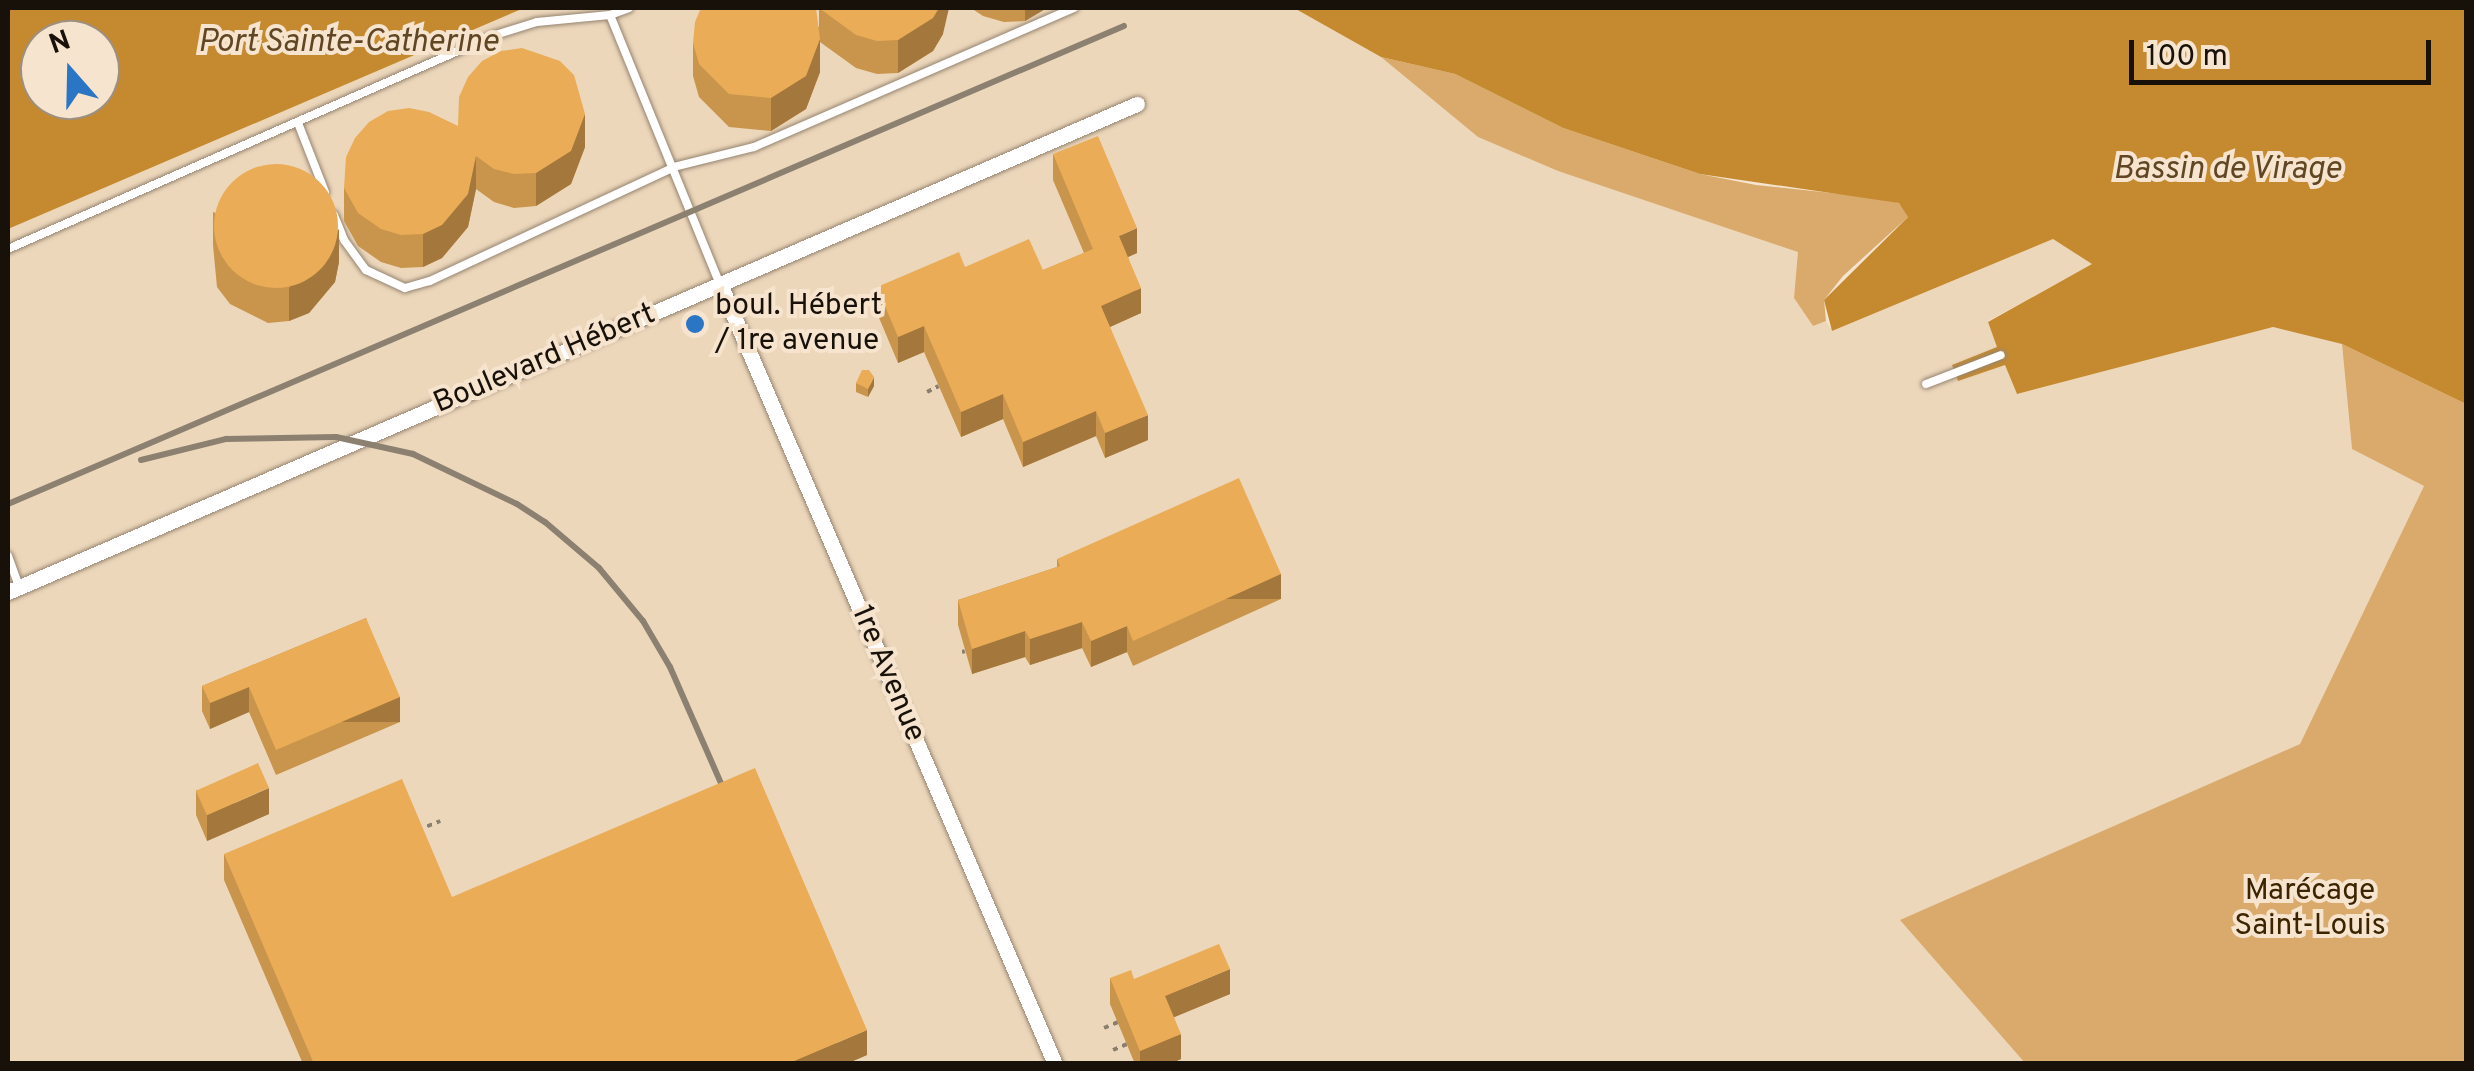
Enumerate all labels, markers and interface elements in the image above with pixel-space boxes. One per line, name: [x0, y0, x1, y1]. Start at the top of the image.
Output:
north arrow: [20, 20, 120, 120]
scale bar: [2134, 20, 2436, 82]
text: N: [45, 23, 76, 64]
water label: Port Sainte-Catherine: [198, 24, 498, 62]
text: 100 m: [2146, 39, 2228, 76]
water label: Bassin de Virage: [2112, 151, 2342, 189]
place label: boul. Hébert / 1re avenue: [715, 289, 882, 360]
street label: Boulevard Hébert: [429, 297, 661, 423]
marker: boul. Hébert / 1re avenue: [684, 313, 706, 335]
street label: 1re Avenue: [842, 600, 932, 748]
park label: Marécage Saint-Louis: [2234, 874, 2386, 944]

